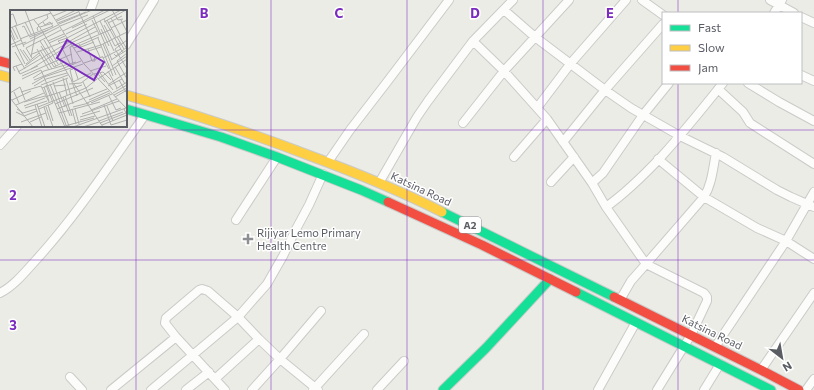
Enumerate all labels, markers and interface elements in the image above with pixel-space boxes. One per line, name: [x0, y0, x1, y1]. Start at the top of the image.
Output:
text: B: [200, 5, 209, 21]
text: C: [335, 5, 344, 21]
text: D: [470, 5, 480, 21]
text: E: [606, 5, 614, 21]
inset map: [10, 10, 127, 127]
legend: [662, 12, 802, 84]
text: Fast: [698, 20, 721, 34]
text: Slow: [698, 40, 725, 54]
text: Jam: [698, 60, 718, 75]
street label: Katsina Road: [389, 169, 454, 208]
text: 2: [9, 187, 17, 203]
road number: A2: [459, 217, 481, 233]
place label: Rijiyar Lemo Primary Health Centre: [257, 226, 361, 252]
marker: Rijiyar Lemo Primary Health Centre: [242, 233, 254, 245]
street label: Katsina Road: [680, 311, 744, 352]
text: 3: [9, 317, 17, 333]
north arrow: [762, 338, 802, 378]
text: N: [781, 359, 794, 375]

